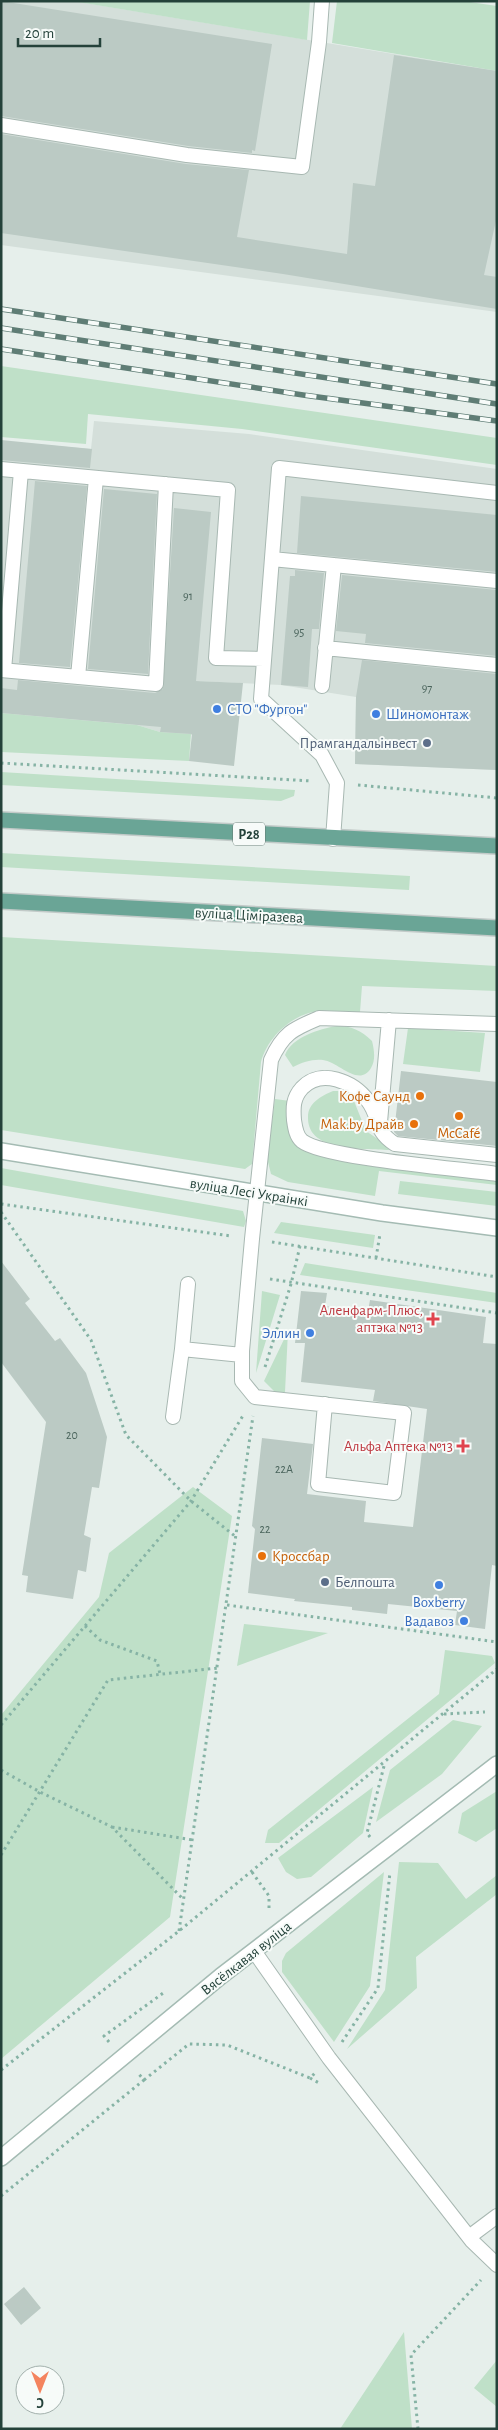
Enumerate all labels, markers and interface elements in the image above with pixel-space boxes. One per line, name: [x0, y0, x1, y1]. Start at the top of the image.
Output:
scale bar: [18, 15, 100, 47]
text: 20 m: [25, 26, 54, 41]
house number: 91: [183, 590, 193, 602]
house number: 95: [294, 626, 304, 638]
house number: 97: [422, 682, 432, 694]
place label: СТО "Фургон": [227, 702, 308, 717]
marker: СТО "Фургон": [211, 703, 223, 715]
place label: Шиномонтаж: [386, 707, 469, 722]
marker: Шиномонтаж: [370, 708, 382, 720]
place label: Прамгандальінвест: [300, 736, 418, 751]
marker: Прамгандальінвест: [421, 737, 433, 749]
road number: Р28: [233, 822, 265, 846]
street label: вуліца Ціміразева: [194, 905, 304, 926]
place label: Кофе Саунд: [339, 1089, 410, 1104]
marker: Кофе Саунд: [414, 1090, 426, 1102]
marker: McCafé: [453, 1110, 465, 1122]
place label: Маk.by Драйв: [320, 1117, 404, 1132]
marker: Маk.by Драйв: [408, 1118, 420, 1130]
place label: McCafé: [437, 1126, 481, 1141]
street label: вуліца Лесі Украінкі: [189, 1176, 309, 1209]
place label: Аленфарм-Плюс, аптэка №13: [320, 1303, 423, 1335]
marker: Аленфарм-Плюс, аптэка №13: [427, 1313, 439, 1325]
place label: Эллин: [262, 1326, 300, 1341]
marker: Эллин: [304, 1327, 316, 1339]
house number: 20: [66, 1429, 78, 1441]
place label: Альфа Аптека №13: [344, 1439, 453, 1454]
marker: Альфа Аптека №13: [457, 1440, 469, 1452]
house number: 22А: [275, 1463, 293, 1475]
house number: 22: [260, 1523, 271, 1535]
place label: Кроссбар: [272, 1549, 330, 1564]
marker: Кроссбар: [256, 1550, 268, 1562]
place label: Белпошта: [335, 1575, 395, 1590]
marker: Белпошта: [319, 1576, 331, 1588]
marker: Boxberry: [433, 1579, 445, 1591]
place label: Boxberry: [413, 1595, 466, 1610]
place label: Вадавоз: [404, 1614, 454, 1629]
marker: Вадавоз: [458, 1615, 470, 1627]
street label: Вясёлкавая вуліца: [198, 1919, 294, 1998]
north arrow: [15, 2365, 65, 2415]
text: С: [36, 2395, 44, 2409]

